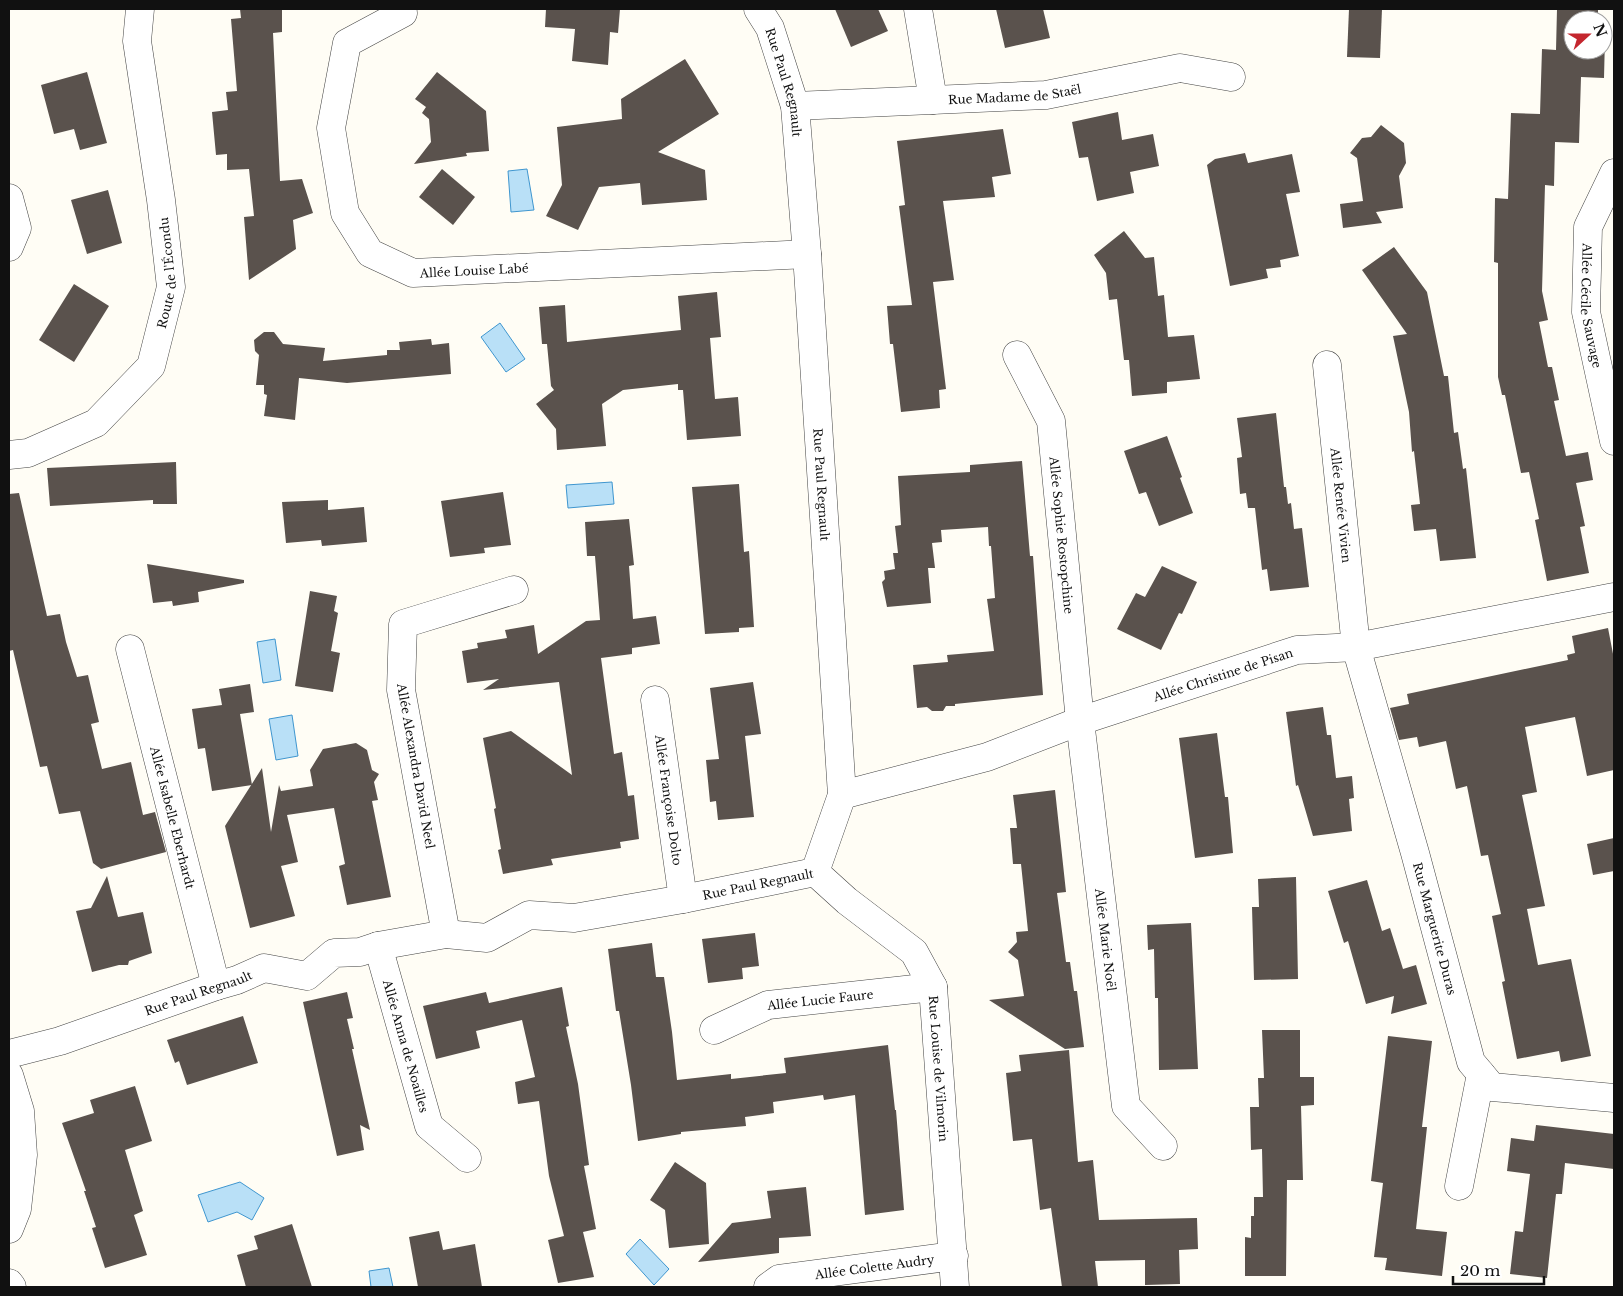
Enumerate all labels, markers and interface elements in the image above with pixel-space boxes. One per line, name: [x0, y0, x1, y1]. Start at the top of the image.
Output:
north arrow: [1563, 10, 1613, 60]
text: N: [1589, 21, 1611, 40]
street label: Rue Paul Regnault: [763, 26, 805, 138]
street label: Rue Madame de Staël: [948, 81, 1083, 107]
street label: Route de l'Écondu: [153, 216, 179, 330]
street label: Allée Cécile Sauvage: [1578, 242, 1605, 369]
street label: Allée Louise Labé: [418, 260, 529, 280]
street label: Rue Paul Regnault: [811, 428, 833, 542]
street label: Allée Renée Vivien: [1328, 446, 1355, 563]
street label: Allée Sophie Rostopchine: [1047, 455, 1077, 615]
street label: Allée Christine de Pisan: [1150, 644, 1295, 704]
street label: Allée Alexandra David Neel: [394, 681, 438, 850]
street label: Allée Françoise Dolto: [652, 733, 686, 867]
street label: Allée Isabelle Eberhardt: [147, 744, 199, 891]
street label: Rue Marguerite Duras: [1410, 861, 1460, 997]
street label: Rue Paul Regnault: [701, 865, 815, 902]
street label: Allée Marie Noël: [1092, 887, 1120, 992]
street label: Rue Paul Regnault: [142, 967, 255, 1018]
street label: Allée Anna de Noailles: [380, 977, 432, 1114]
street label: Allée Lucie Faure: [765, 986, 874, 1013]
street label: Rue Louise de Vilmorin: [926, 995, 952, 1142]
street label: Allée Colette Audry: [813, 1251, 935, 1282]
scale bar: [1453, 1254, 1544, 1286]
text: 20 m: [1460, 1261, 1500, 1280]

